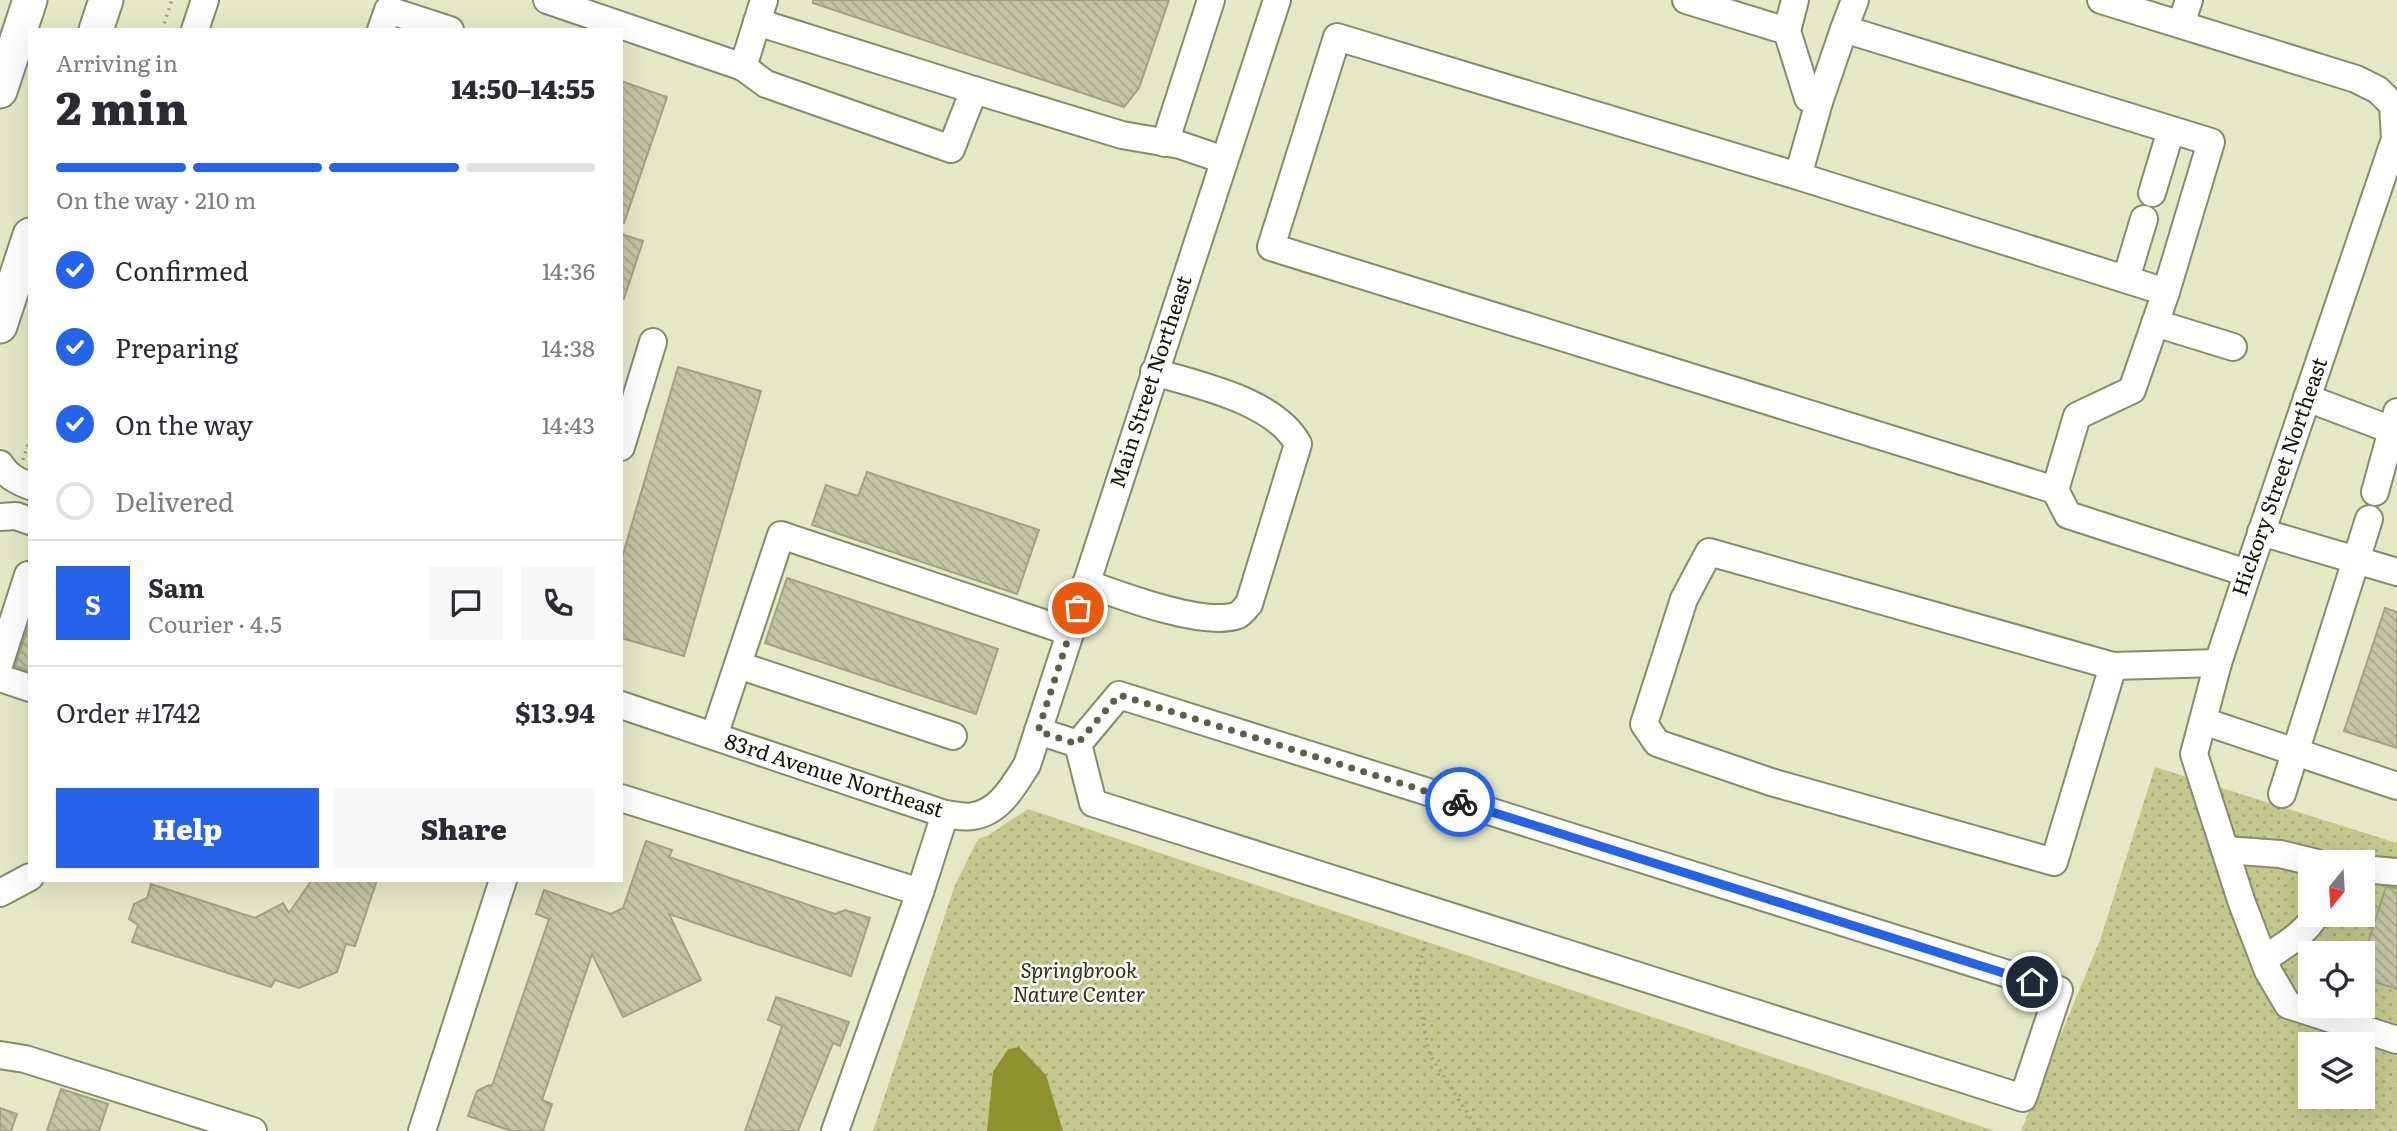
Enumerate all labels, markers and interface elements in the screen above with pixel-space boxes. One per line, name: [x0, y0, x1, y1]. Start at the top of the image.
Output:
text: Arriving in: [56, 45, 178, 79]
text: 14:50–14:55: [452, 68, 595, 107]
text: 2 min: [56, 71, 188, 139]
text: On the way · 210 m: [56, 182, 256, 216]
text: Confirmed: [115, 250, 249, 289]
icon: check: [56, 251, 94, 289]
text: 14:36: [542, 253, 595, 287]
street label: Main Street Northeast: [1100, 270, 1198, 492]
text: Preparing: [115, 327, 238, 366]
icon: check: [56, 328, 94, 366]
text: 14:38: [541, 330, 595, 364]
street label: Hickory Street Northeast: [2222, 352, 2333, 600]
text: On the way: [115, 404, 253, 443]
icon: check: [56, 405, 94, 443]
text: 14:43: [542, 407, 595, 441]
text: Delivered: [115, 481, 234, 520]
button: chat: [429, 566, 503, 640]
button: phone: [521, 566, 595, 640]
text: Sam: [148, 567, 204, 606]
pin: [1048, 578, 1108, 638]
text: S: [85, 584, 101, 623]
icon: bag: [1059, 589, 1097, 627]
text: Courier · 4.5: [148, 606, 282, 640]
text: Order #1742: [56, 692, 200, 731]
text: $13.94: [515, 692, 595, 731]
street label: 83rd Avenue Northeast: [721, 724, 949, 824]
courier: [1425, 767, 1495, 837]
icon: bike: [1441, 783, 1479, 821]
button: Help: [56, 788, 319, 868]
button: Share: [333, 788, 595, 868]
north arrow: [2298, 850, 2375, 928]
map controls: [2298, 850, 2375, 1109]
button: locate: [2298, 941, 2375, 1018]
pin: [2002, 952, 2062, 1012]
park label: Springbrook Nature Center: [1013, 953, 1146, 1008]
icon: home: [2013, 963, 2051, 1001]
button: layers: [2298, 1032, 2375, 1109]

